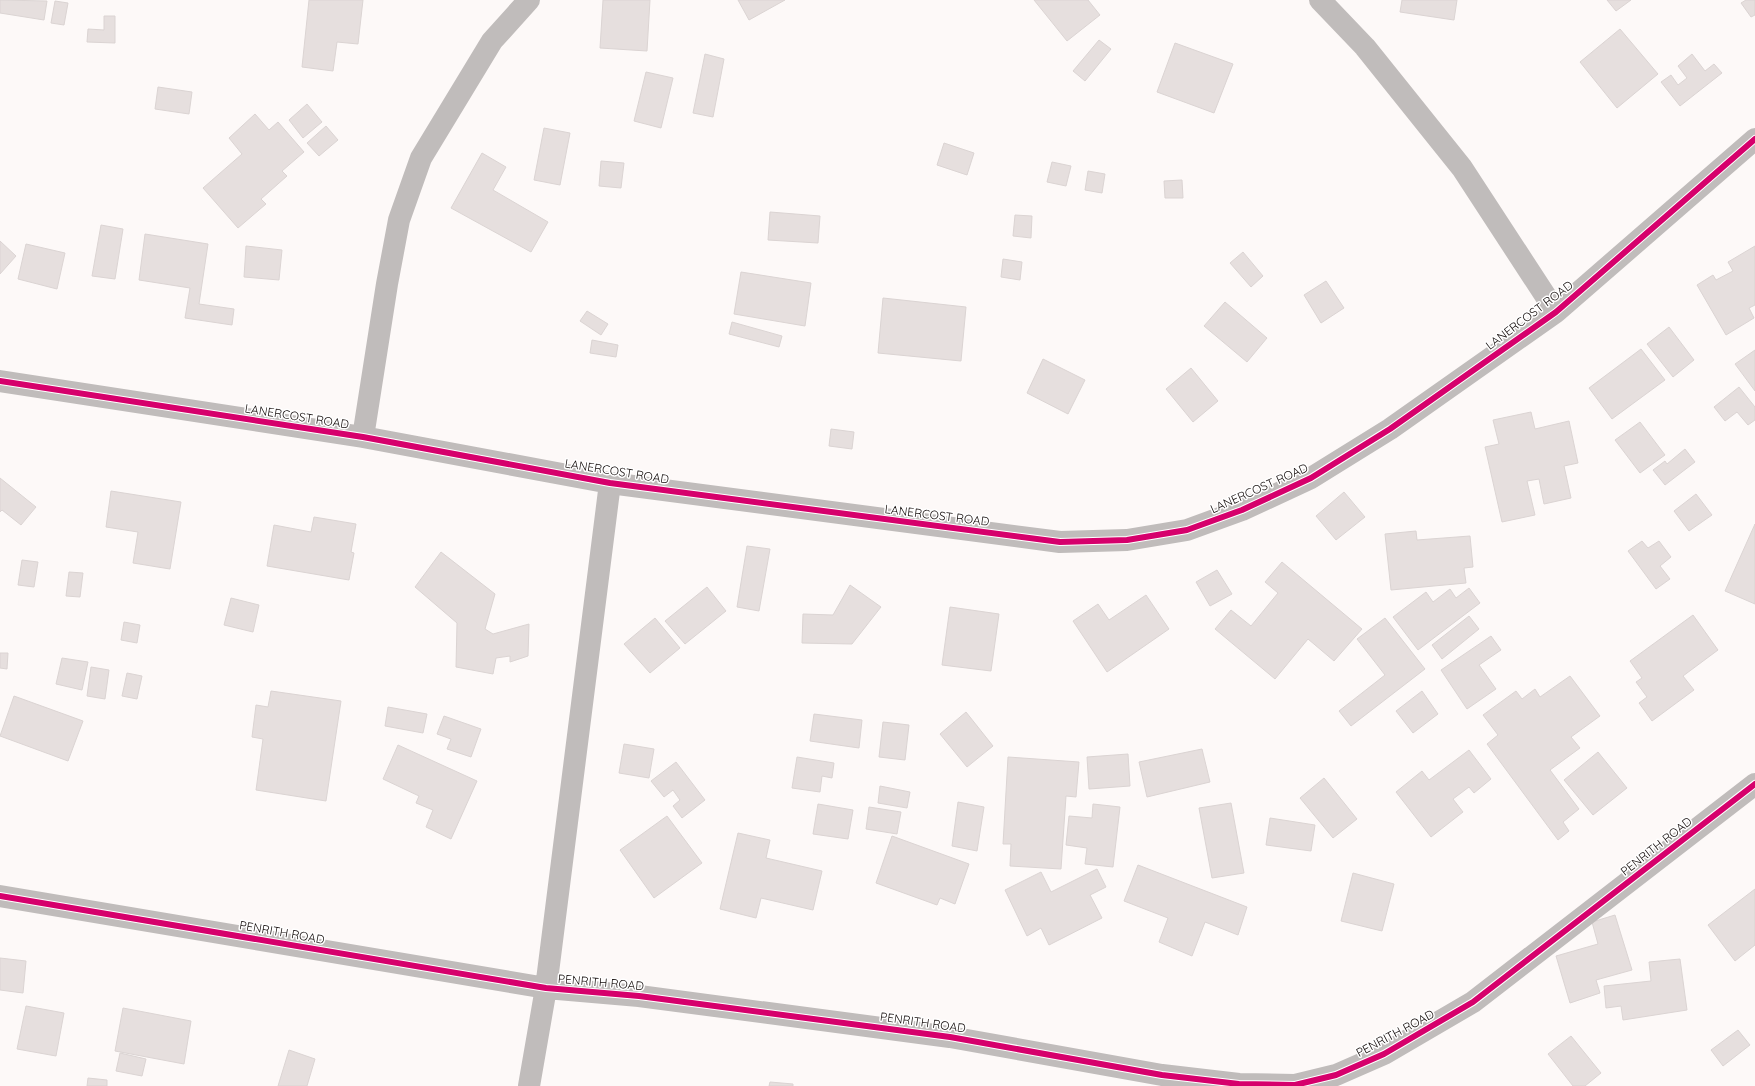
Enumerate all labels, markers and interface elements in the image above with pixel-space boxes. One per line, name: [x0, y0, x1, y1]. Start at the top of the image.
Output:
street label: LANERCOST ROAD: [1482, 277, 1576, 353]
street label: LANERCOST ROAD: [244, 400, 351, 432]
street label: LANERCOST ROAD: [564, 455, 671, 487]
street label: LANERCOST ROAD: [1208, 460, 1311, 516]
street label: LANERCOST ROAD: [884, 501, 991, 529]
street label: PENRITH ROAD: [1617, 813, 1695, 878]
street label: PENRITH ROAD: [238, 917, 326, 947]
street label: PENRITH ROAD: [557, 971, 645, 993]
street label: PENRITH ROAD: [1353, 1006, 1437, 1060]
street label: PENRITH ROAD: [879, 1009, 967, 1035]

